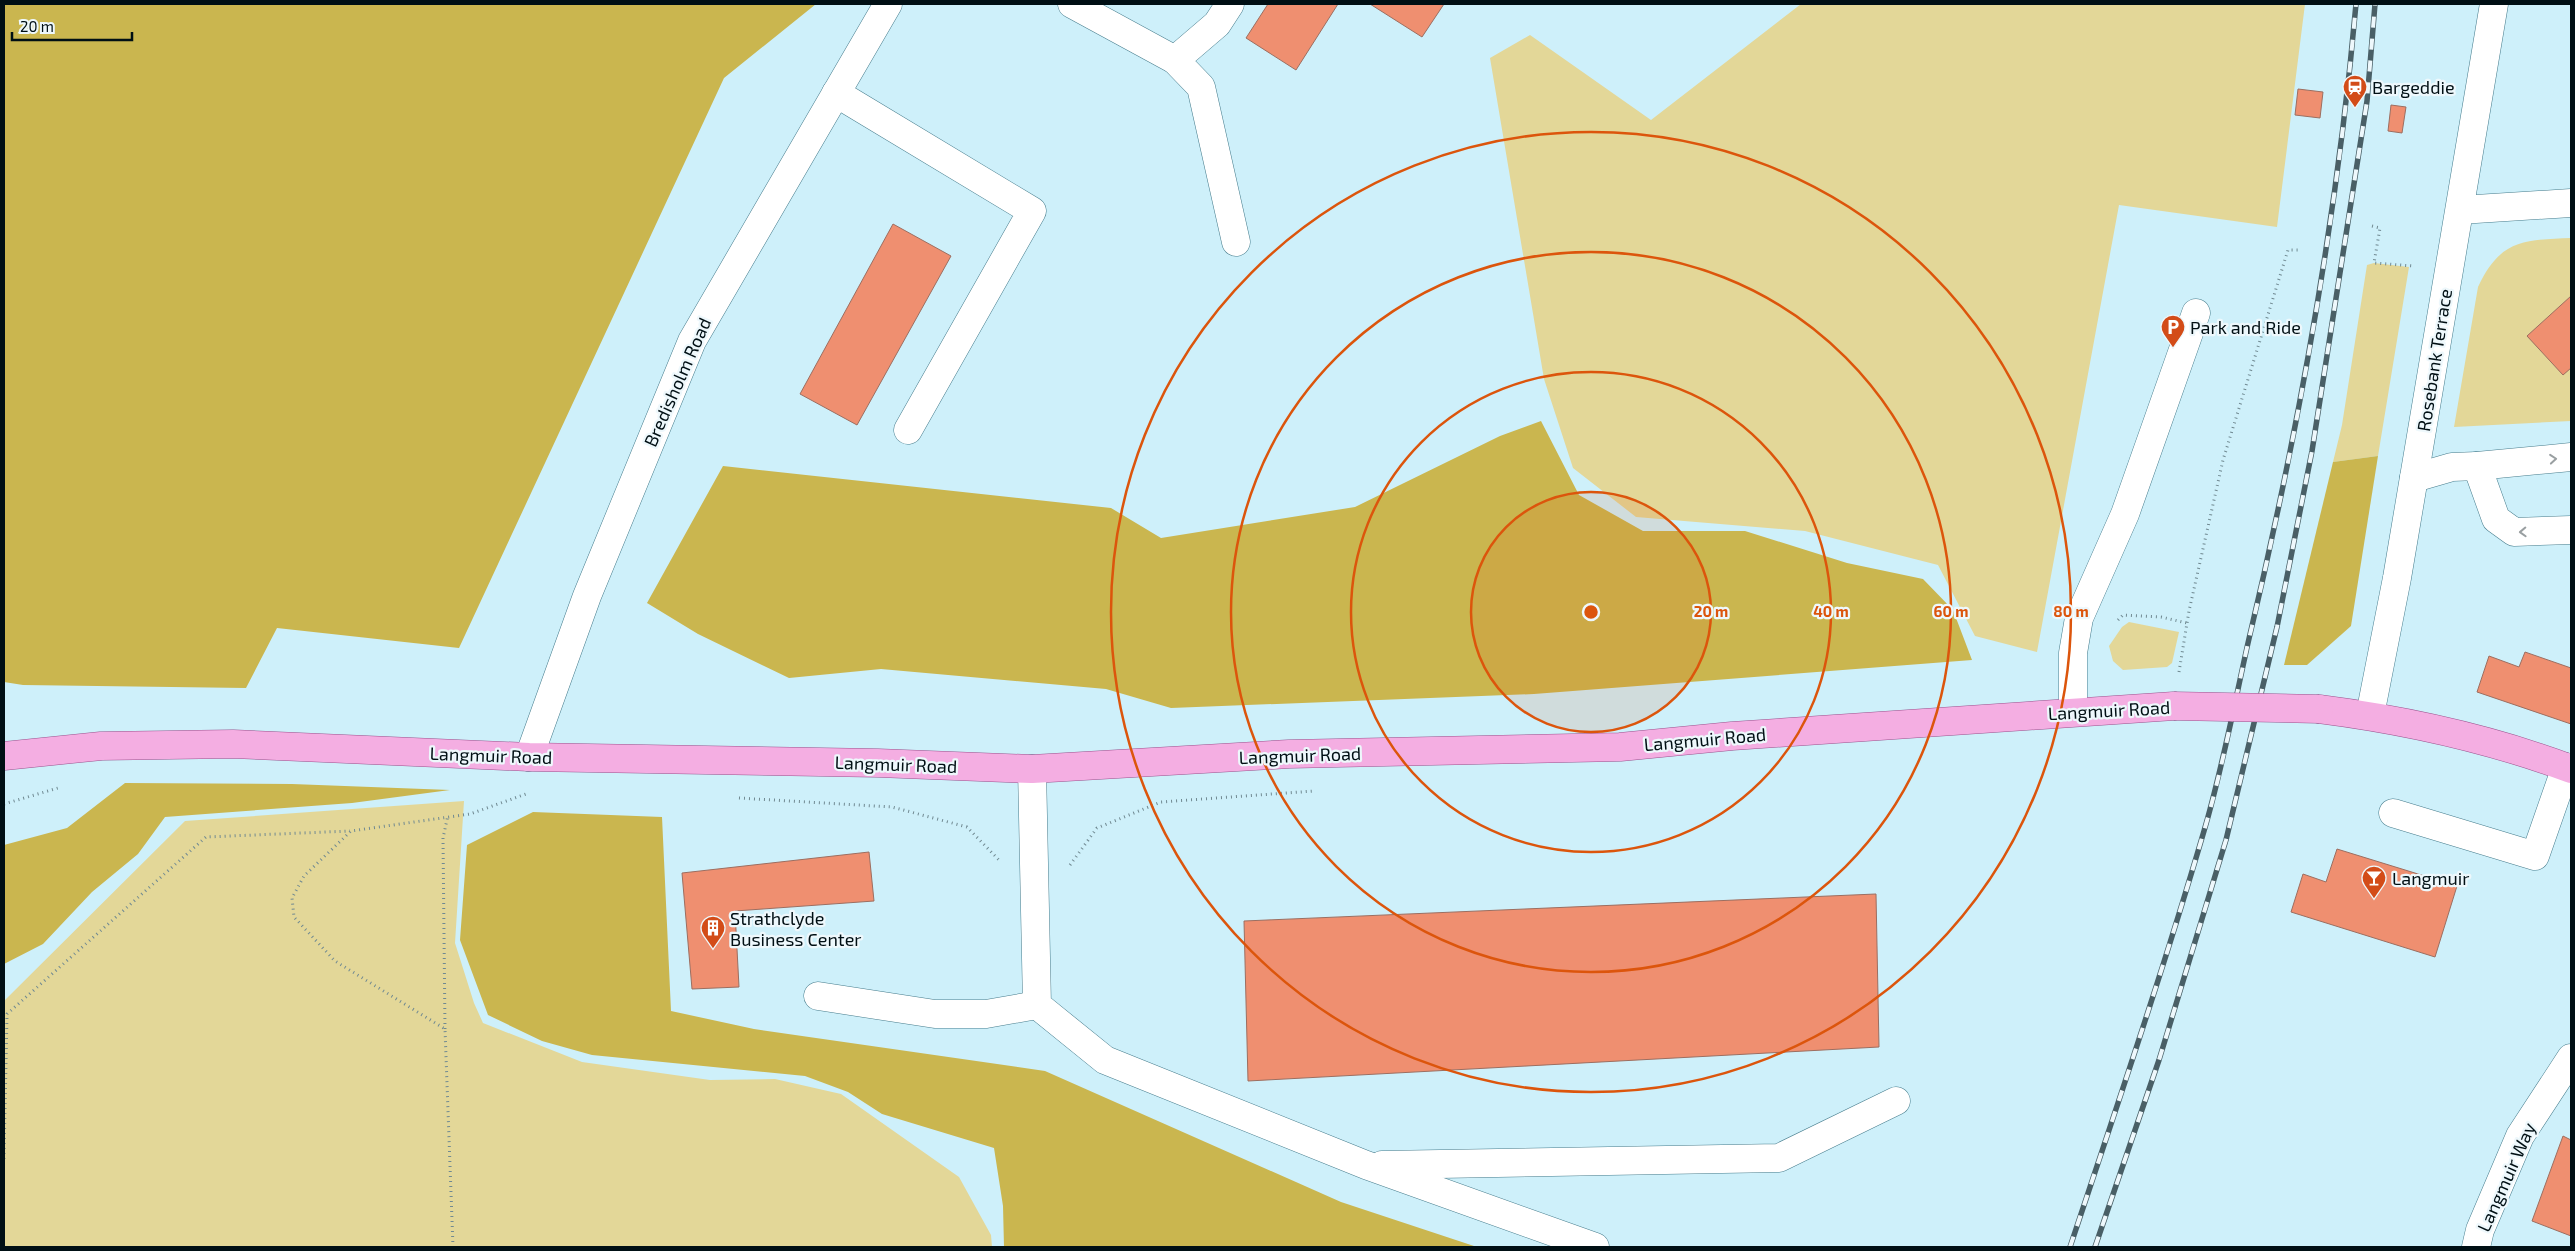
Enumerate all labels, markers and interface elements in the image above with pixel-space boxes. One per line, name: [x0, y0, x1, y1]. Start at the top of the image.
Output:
scale bar: [12, 10, 132, 42]
text: 20 m: [20, 17, 54, 35]
station icon: Bargeddie: [2342, 74, 2368, 108]
place label: Bargeddie: [2372, 76, 2455, 98]
street label: Rosebank Terrace: [2412, 287, 2456, 433]
street label: Bredisholm Road: [639, 314, 715, 450]
parking icon: Park and Ride: [2160, 314, 2186, 348]
place label: Park and Ride: [2190, 316, 2301, 338]
one-way arrow: [2549, 454, 2557, 465]
one-way arrow: [2518, 526, 2526, 537]
text: 20 m: [1694, 602, 1728, 620]
text: 40 m: [1813, 602, 1849, 620]
text: 60 m: [1934, 602, 1968, 620]
text: 80 m: [2053, 602, 2089, 620]
centre of rings: [1582, 603, 1600, 621]
street label: Langmuir Road: [2047, 696, 2171, 724]
street label: Langmuir Road: [1643, 723, 1767, 755]
street label: Langmuir Road: [429, 742, 553, 768]
street label: Langmuir Road: [1238, 742, 1362, 768]
street label: Langmuir Road: [834, 751, 958, 777]
bar icon: Langmuir: [2361, 865, 2387, 899]
place label: Langmuir: [2392, 867, 2469, 889]
place label: Strathclyde Business Center: [730, 907, 862, 950]
building icon: Strathclyde Business Center: [700, 915, 726, 949]
street label: Langmuir Way: [2472, 1119, 2540, 1235]

